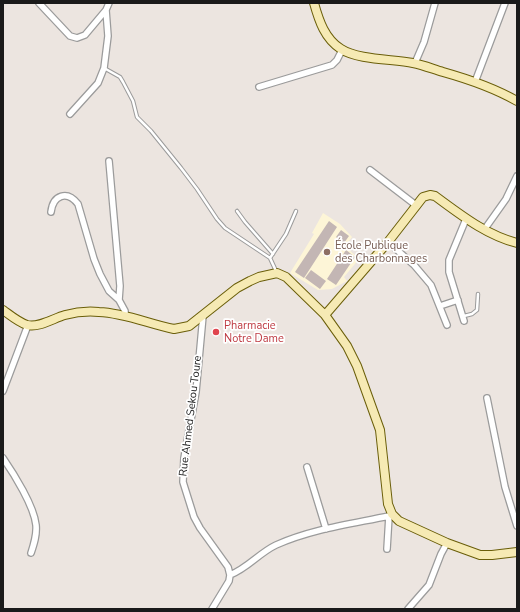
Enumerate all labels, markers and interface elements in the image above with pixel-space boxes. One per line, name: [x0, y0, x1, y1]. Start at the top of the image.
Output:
place label: École Publique des Charbonnages: [335, 239, 427, 265]
marker: École Publique des Charbonnages: [322, 247, 332, 257]
place label: Pharmacie Notre Dame: [224, 319, 284, 345]
marker: Pharmacie Notre Dame: [211, 327, 221, 337]
street label: Rue Ahmed Sekou Toure: [177, 355, 205, 477]

